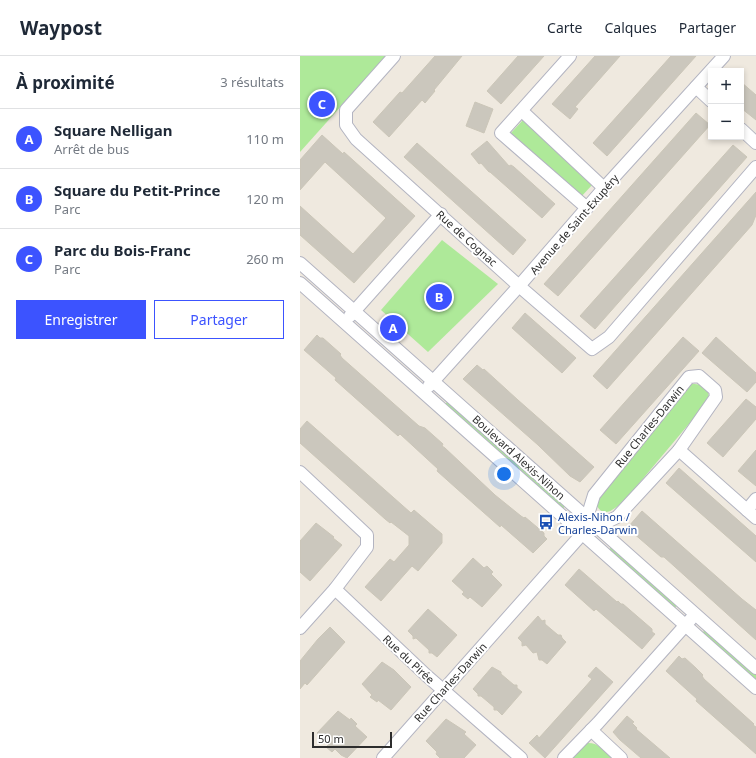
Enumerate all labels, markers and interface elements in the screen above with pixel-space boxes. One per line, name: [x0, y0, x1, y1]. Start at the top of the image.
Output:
text: Waypost: [20, 15, 102, 41]
text: Carte: [547, 18, 583, 37]
text: Calques: [605, 18, 657, 37]
text: Partager: [679, 18, 736, 37]
map controls: [708, 68, 744, 140]
button: +: [708, 68, 744, 104]
text: À proximité: [16, 71, 115, 94]
text: 3 résultats: [220, 73, 284, 91]
pin: C: [309, 89, 335, 119]
button: −: [708, 104, 744, 140]
text: Square Nelligan: [54, 120, 173, 140]
text: A: [25, 130, 34, 148]
text: 110 m: [246, 130, 284, 148]
text: Arrêt de bus: [54, 140, 129, 158]
street label: Avenue de Saint-Exupéry: [526, 170, 622, 277]
text: Square du Petit-Prince: [54, 180, 220, 200]
text: B: [25, 190, 33, 208]
text: 120 m: [246, 190, 284, 208]
text: Parc: [54, 200, 81, 218]
street label: Rue de Cognac: [433, 207, 501, 269]
text: Parc du Bois-Franc: [54, 240, 191, 260]
text: C: [25, 250, 33, 268]
text: 260 m: [246, 250, 284, 268]
text: Parc: [54, 260, 81, 278]
pin: B: [426, 282, 452, 312]
button: Enregistrer: [16, 300, 146, 339]
button: Partager: [154, 300, 284, 339]
pin: A: [380, 313, 406, 343]
street label: Rue Charles-Darwin: [611, 382, 687, 470]
street label: Boulevard Alexis-Nihon: [469, 411, 569, 503]
your location: [494, 464, 514, 484]
place label: Alexis-Nihon / Charles-Darwin: [558, 509, 637, 537]
bus stop icon: Alexis-Nihon / Charles-Darwin: [537, 513, 555, 531]
street label: Rue du Pirée: [380, 631, 438, 687]
street label: Rue Charles-Darwin: [410, 639, 490, 725]
scale bar: [312, 730, 392, 749]
text: 50 m: [318, 731, 344, 746]

